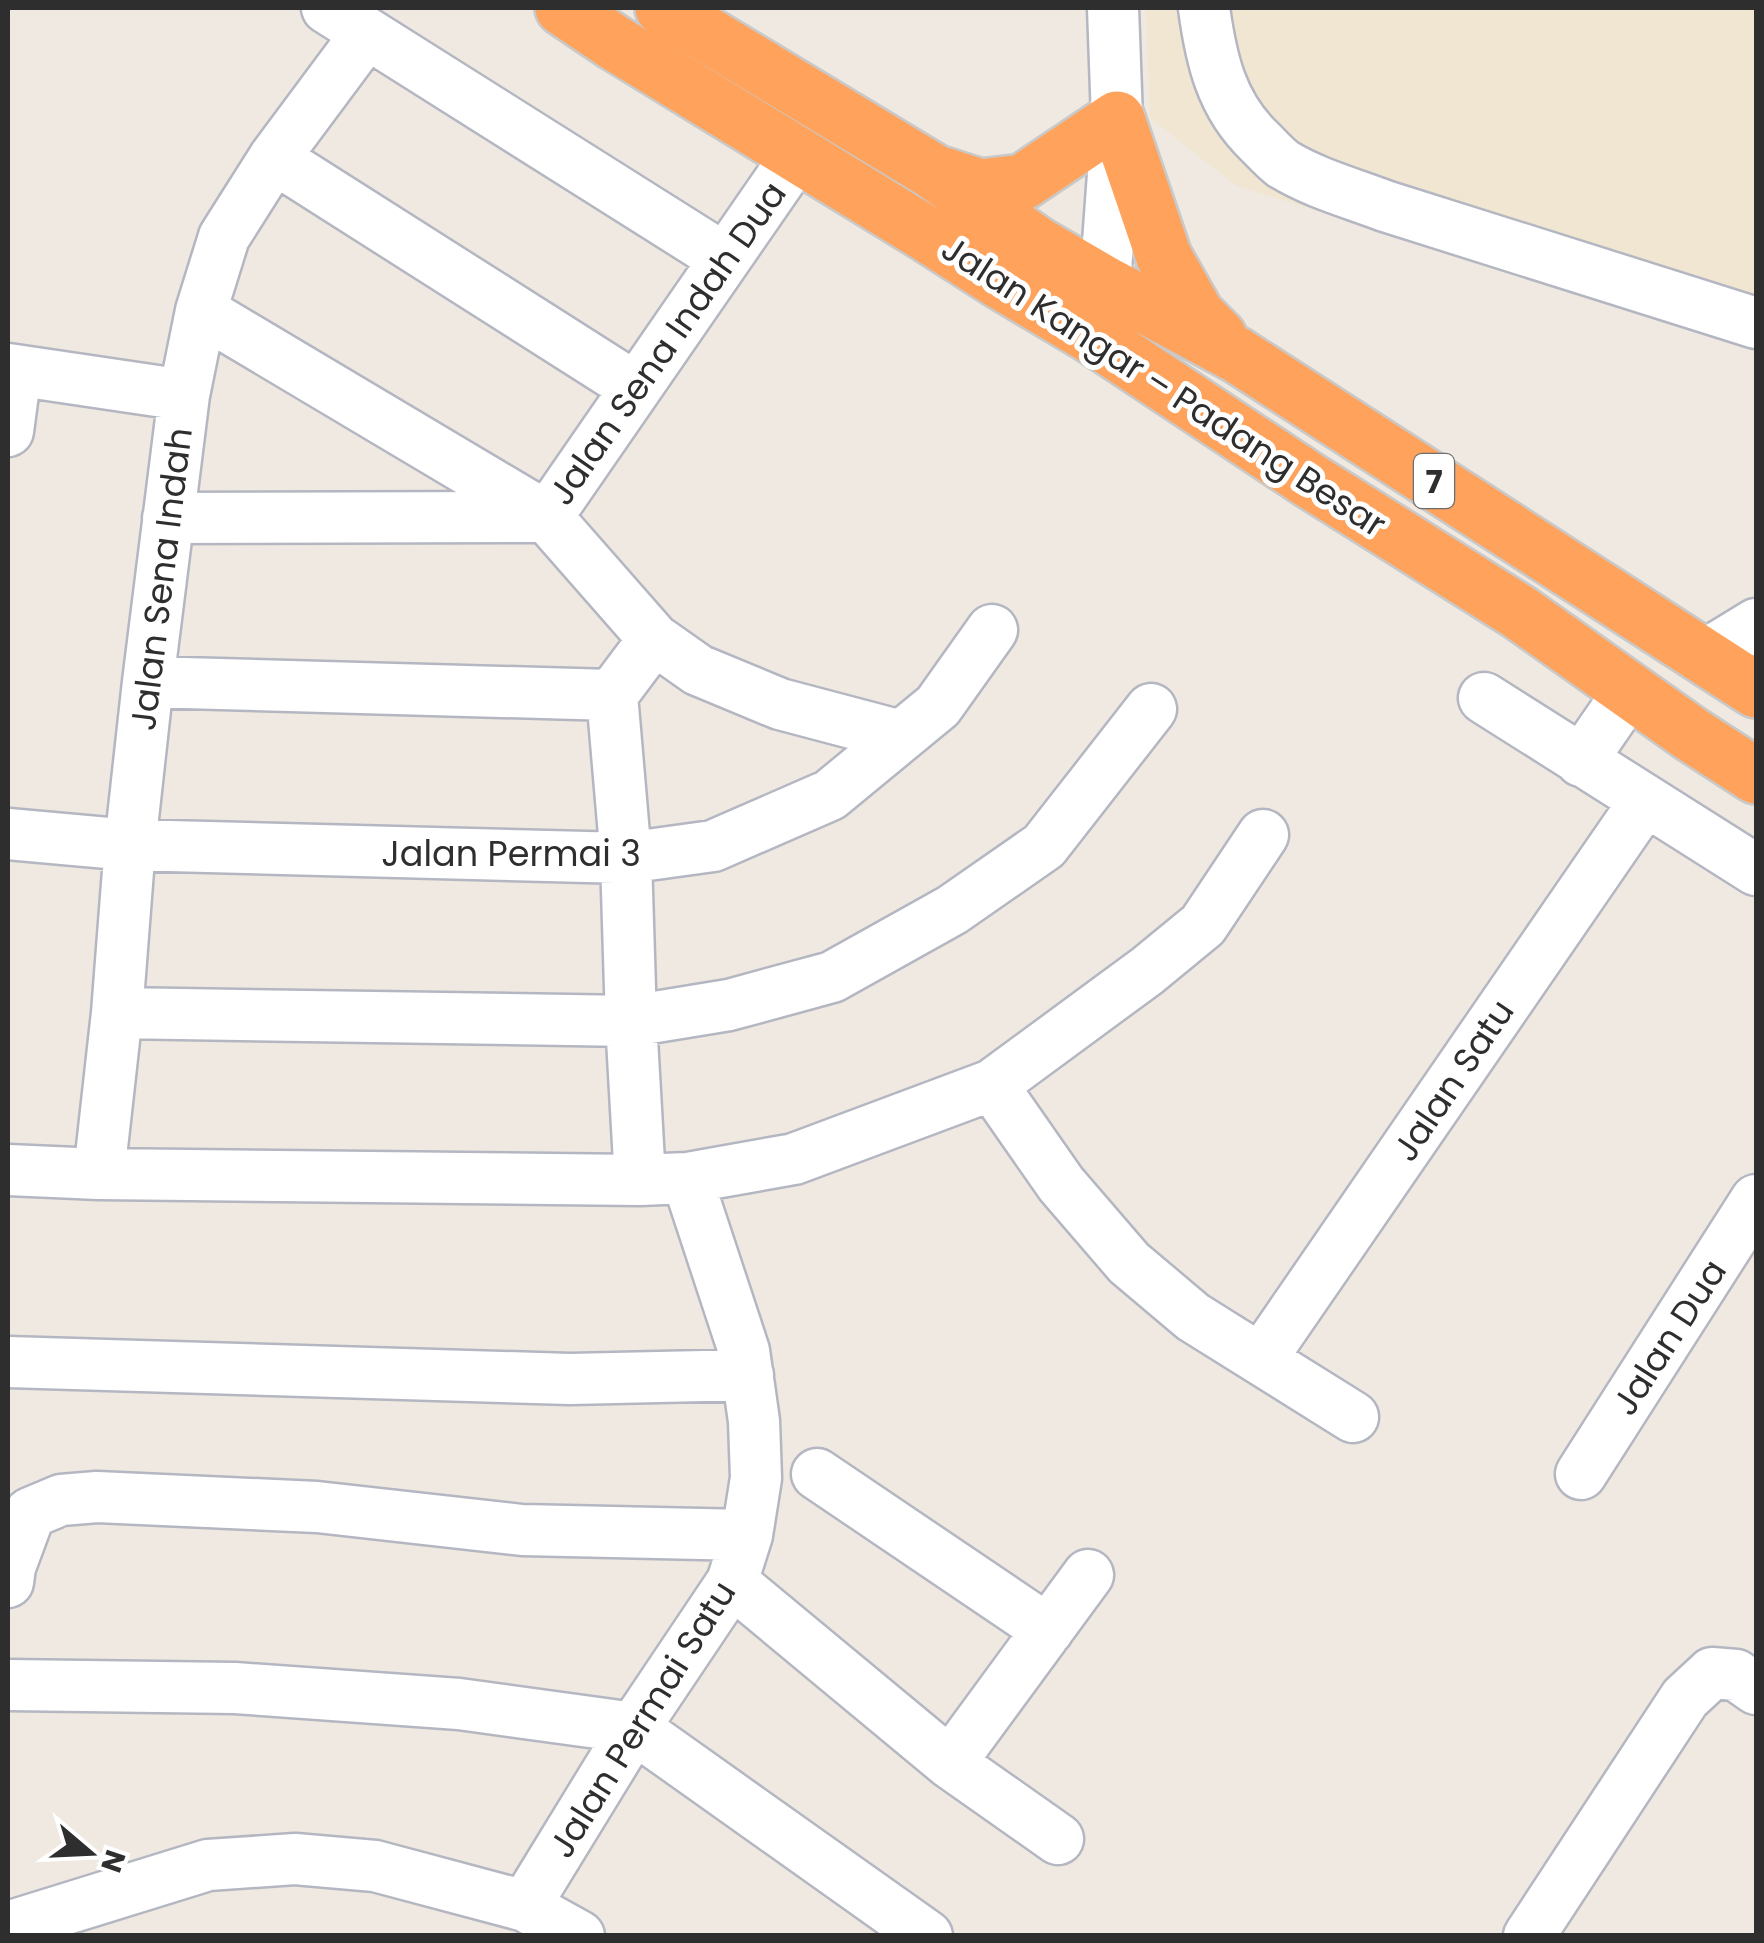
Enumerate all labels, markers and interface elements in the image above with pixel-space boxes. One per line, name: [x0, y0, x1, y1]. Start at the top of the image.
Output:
street label: Jalan Sena Indah Dua: [537, 171, 797, 515]
street label: Jalan Kangar – Padang Besar: [932, 224, 1396, 548]
street label: Jalan Sena Indah: [118, 425, 204, 733]
road number: 7: [1414, 454, 1454, 508]
street label: Jalan Permai 3: [381, 829, 641, 878]
street label: Jalan Satu: [1381, 989, 1525, 1171]
street label: Jalan Dua: [1600, 1249, 1738, 1425]
street label: Jalan Permai Satu: [537, 1571, 747, 1867]
north arrow: [40, 1803, 140, 1903]
text: N: [91, 1845, 135, 1877]

